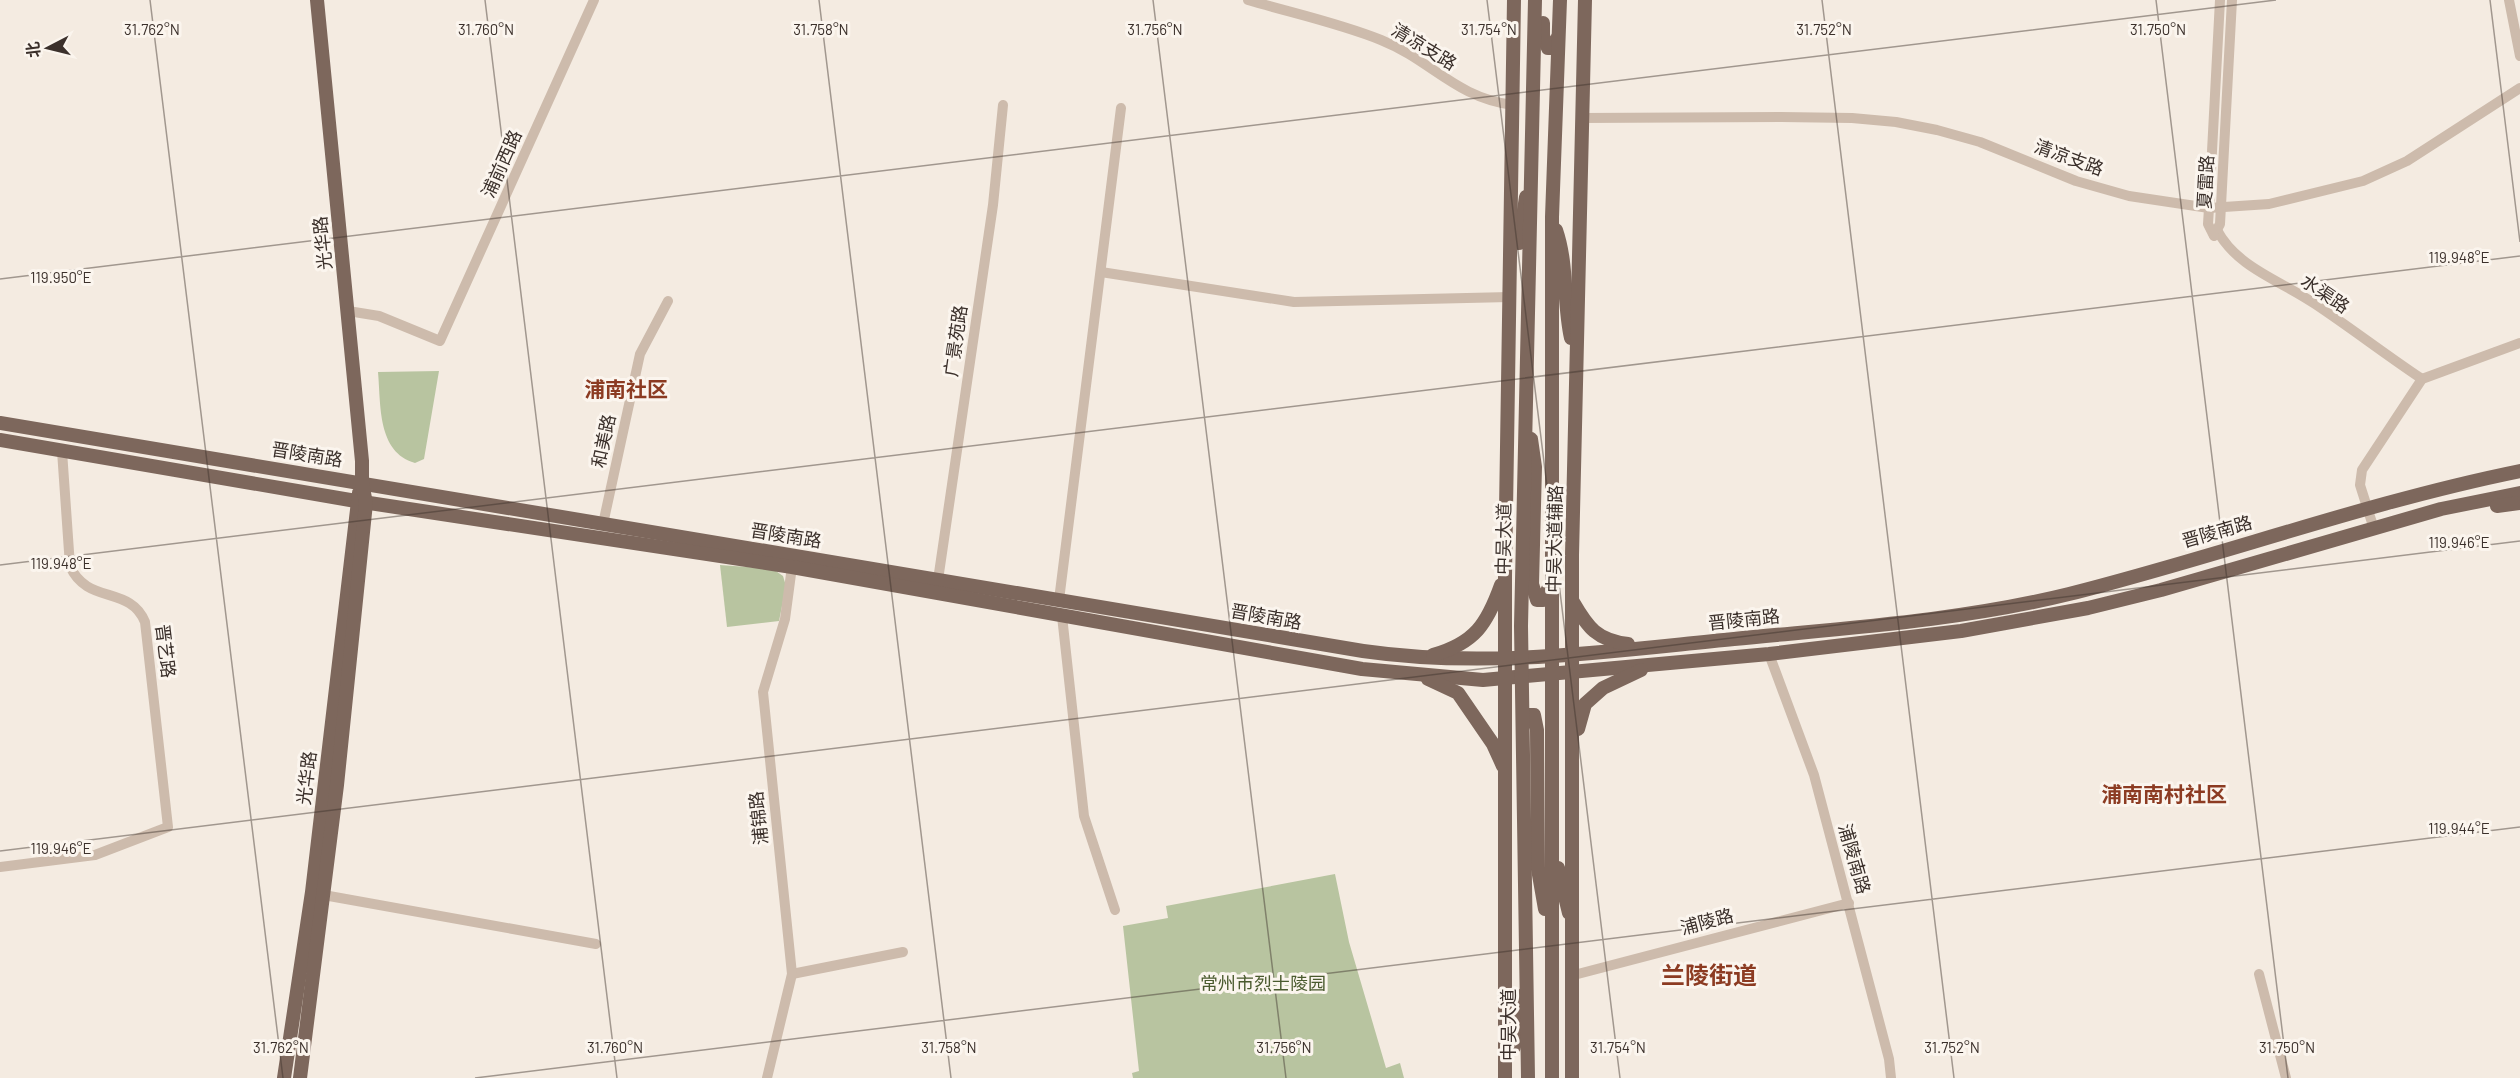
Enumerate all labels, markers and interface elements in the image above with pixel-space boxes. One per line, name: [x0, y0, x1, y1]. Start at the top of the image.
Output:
north arrow: [18, 18, 78, 78]
street label: 清凉支路: [1388, 18, 1461, 74]
text: 31.762°N: [124, 20, 180, 38]
text: 31.760°N: [458, 20, 514, 38]
text: 31.758°N: [793, 20, 849, 38]
text: 31.756°N: [1127, 20, 1183, 38]
text: 31.754°N: [1461, 20, 1517, 38]
text: 31.752°N: [1796, 20, 1852, 38]
text: 31.750°N: [2130, 20, 2186, 38]
text: 北: [22, 41, 43, 59]
street label: 浦前西路: [476, 126, 526, 201]
street label: 清凉支路: [2032, 134, 2107, 180]
street label: 夏雷路: [2193, 154, 2217, 209]
street label: 光华路: [308, 215, 336, 271]
text: 119.948°E: [2428, 248, 2490, 266]
text: 119.950°E: [30, 268, 92, 286]
street label: 水渠路: [2297, 269, 2354, 317]
street label: 广景苑路: [939, 304, 971, 378]
district label: 浦南社区: [584, 376, 668, 401]
street label: 和美路: [587, 412, 619, 469]
street label: 晋陵南路: [270, 438, 344, 471]
street label: 中吴大道辅路: [1542, 485, 1566, 593]
street label: 中吴大道: [1491, 503, 1515, 575]
street label: 晋陵南路: [2179, 511, 2254, 552]
street label: 晋陵南路: [749, 519, 823, 552]
text: 119.946°E: [2428, 533, 2490, 551]
text: 119.948°E: [30, 554, 92, 572]
street label: 晋陵南路: [1229, 599, 1304, 633]
street label: 晋陵南路: [1707, 604, 1781, 634]
street label: 晋艺路: [152, 623, 180, 679]
street label: 光华路: [292, 750, 320, 806]
district label: 浦南南村社区: [2101, 781, 2227, 806]
street label: 浦锦路: [744, 790, 772, 846]
text: 119.944°E: [2428, 819, 2490, 837]
street label: 浦陵南路: [1834, 821, 1875, 896]
text: 119.946°E: [30, 839, 92, 857]
street label: 浦陵路: [1678, 903, 1736, 939]
district label: 兰陵街道: [1661, 960, 1757, 989]
park label: 常州市烈士陵园: [1200, 972, 1326, 994]
street label: 中吴大道: [1497, 989, 1519, 1061]
text: 31.762°N: [253, 1038, 309, 1056]
text: 31.760°N: [587, 1038, 643, 1056]
text: 31.758°N: [921, 1038, 977, 1056]
text: 31.756°N: [1256, 1038, 1312, 1056]
text: 31.754°N: [1590, 1038, 1646, 1056]
text: 31.752°N: [1924, 1038, 1980, 1056]
text: 31.750°N: [2259, 1038, 2315, 1056]

